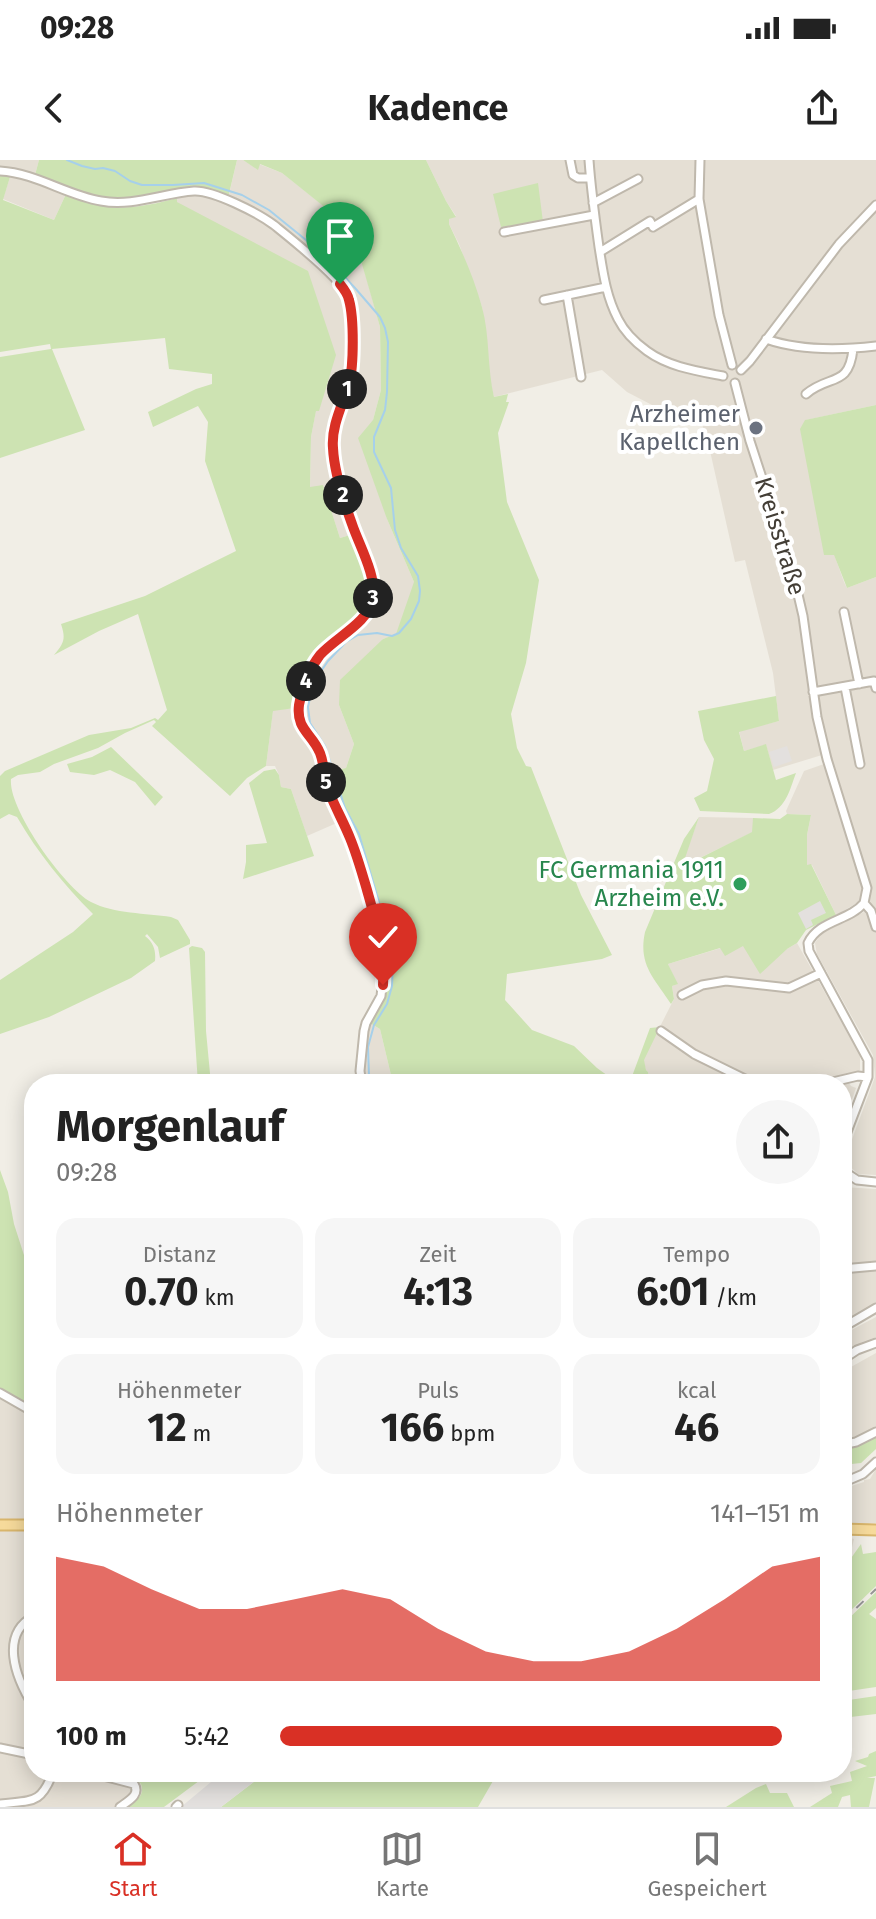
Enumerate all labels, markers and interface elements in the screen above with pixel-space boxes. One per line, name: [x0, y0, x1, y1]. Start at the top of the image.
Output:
text: 09:28: [40, 10, 114, 46]
icon: back: [32, 86, 76, 130]
text: Kadence: [368, 86, 508, 130]
icon: share: [800, 86, 844, 130]
pin: [306, 202, 374, 284]
icon: arrive: [318, 214, 362, 258]
pin: 1: [327, 369, 367, 409]
text: 1: [342, 375, 352, 402]
place label: Arzheimer Kapellchen: [619, 400, 741, 456]
marker: Arzheimer Kapellchen: [747, 419, 765, 437]
street label: Kreisstraße: [749, 473, 811, 599]
pin: 2: [323, 475, 363, 515]
text: 2: [337, 481, 349, 508]
pin: 3: [353, 578, 393, 618]
text: 3: [367, 584, 379, 611]
pin: 4: [286, 661, 326, 701]
text: 4: [300, 667, 312, 694]
pin: 5: [306, 762, 346, 802]
text: 5: [320, 768, 332, 795]
place label: FC Germania 1911 Arzheim e.V.: [539, 856, 724, 912]
marker: FC Germania 1911 Arzheim e.V.: [731, 875, 749, 893]
pin: [349, 903, 417, 985]
icon: check: [361, 915, 405, 959]
text: Morgenlauf: [56, 1100, 284, 1153]
button: share: [736, 1100, 820, 1184]
text: 09:28: [56, 1157, 117, 1188]
text: Distanz: [143, 1241, 216, 1268]
text: Zeit: [419, 1241, 457, 1268]
text: Tempo: [663, 1241, 730, 1268]
text: 0.70: [124, 1268, 199, 1316]
text: 4:13: [403, 1268, 473, 1316]
text: 6:01: [636, 1268, 710, 1316]
text: km: [199, 1284, 235, 1311]
text: /km: [710, 1284, 757, 1311]
text: Höhenmeter: [117, 1377, 242, 1404]
text: Puls: [417, 1377, 459, 1404]
text: kcal: [677, 1377, 716, 1404]
text: 12: [147, 1404, 187, 1452]
text: 166: [381, 1404, 444, 1452]
text: 46: [674, 1404, 719, 1452]
text: m: [187, 1420, 211, 1447]
text: bpm: [444, 1420, 495, 1447]
text: Höhenmeter: [56, 1498, 203, 1529]
text: 141–151 m: [710, 1498, 820, 1529]
text: 100 m: [56, 1721, 127, 1752]
text: 5:42: [184, 1721, 229, 1752]
tab: Start: [109, 1827, 157, 1902]
tab: Karte: [376, 1827, 429, 1902]
tab: Gespeichert: [647, 1827, 767, 1902]

